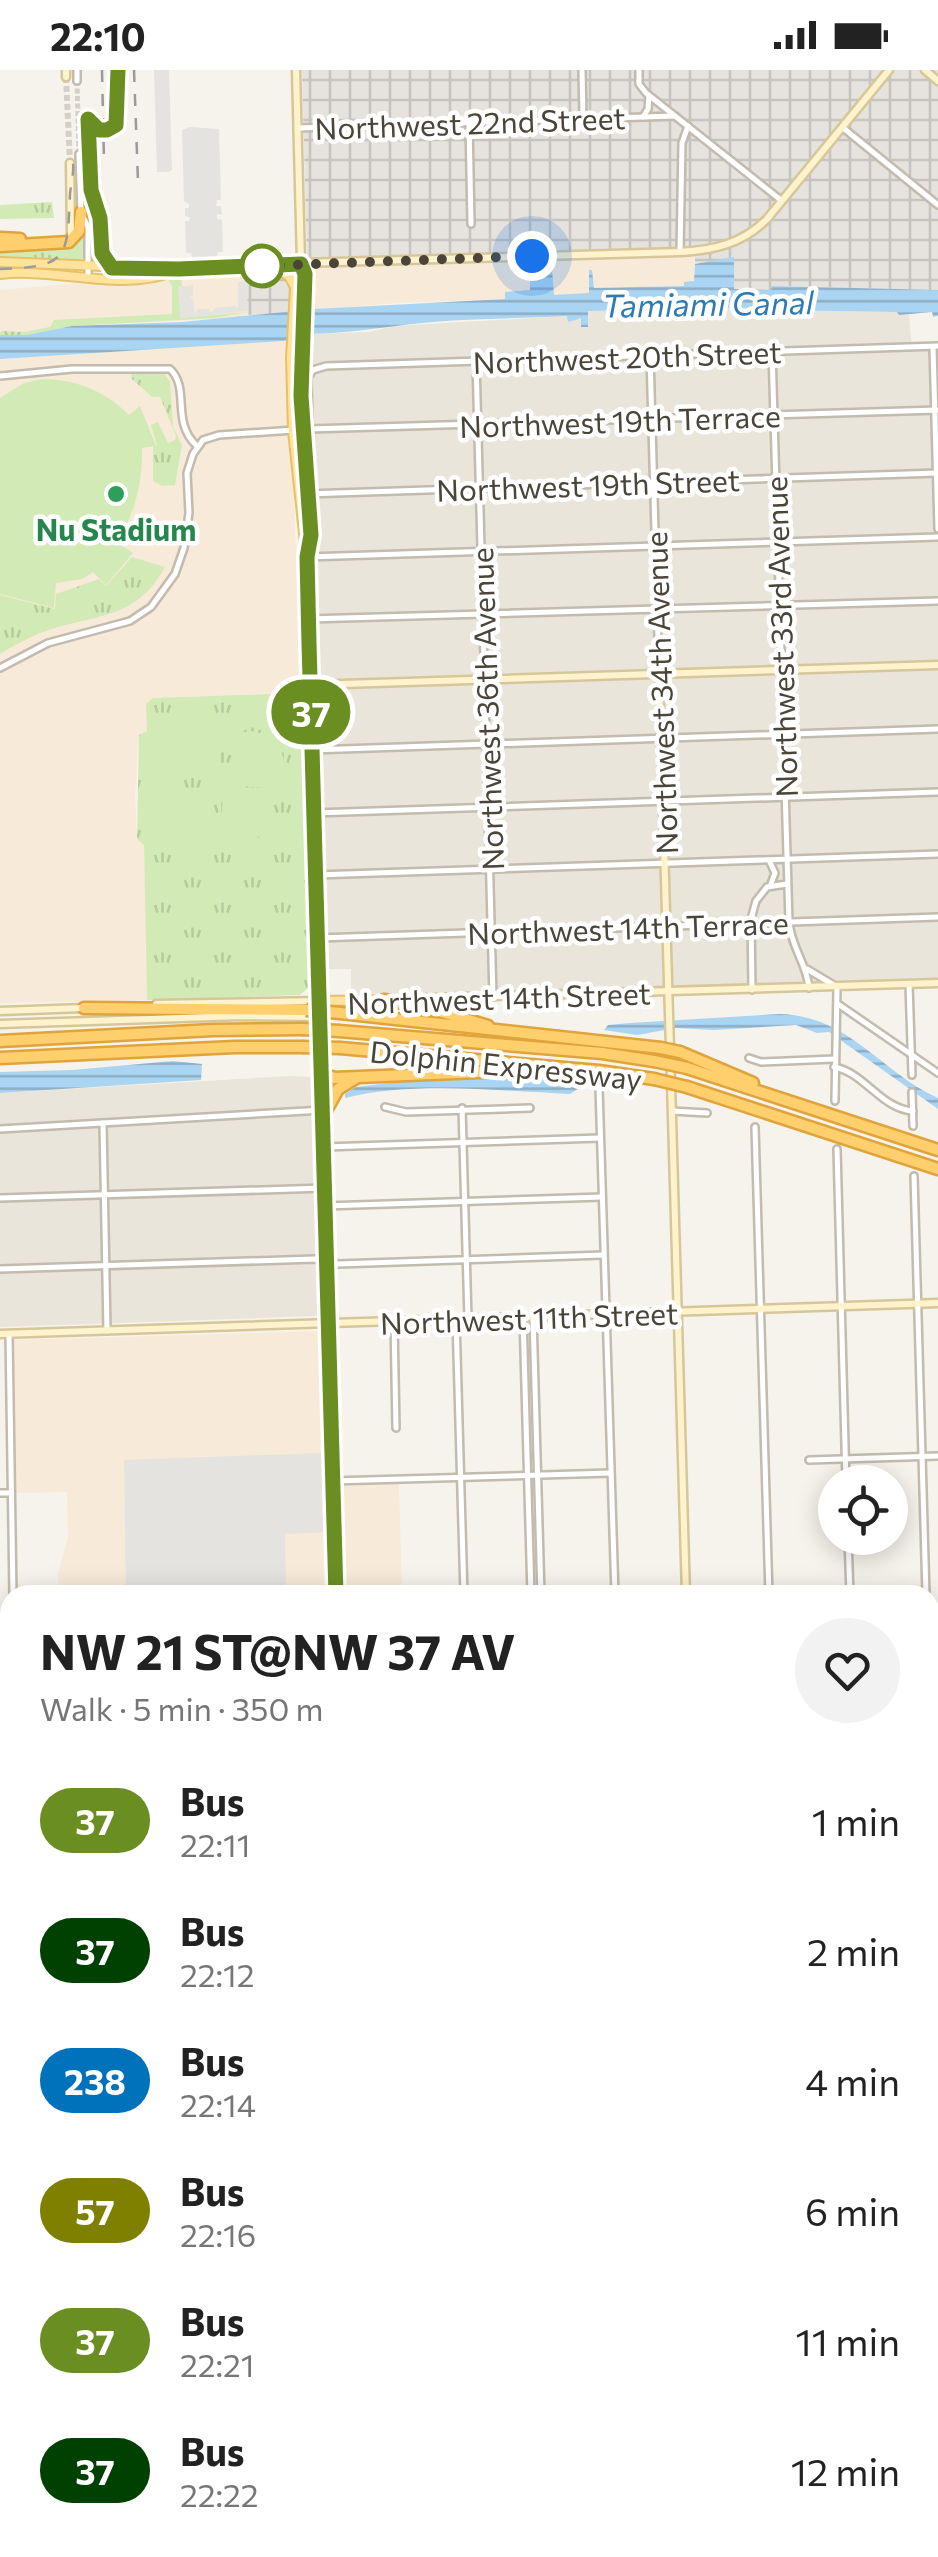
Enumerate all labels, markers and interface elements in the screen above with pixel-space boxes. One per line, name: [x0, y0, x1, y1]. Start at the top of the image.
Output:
text: 22:10: [50, 12, 146, 59]
street label: Northwest 22nd Street: [314, 98, 626, 146]
your location: [507, 231, 557, 281]
unlabelled marker: [241, 245, 283, 287]
water label: Tamiami Canal: [602, 281, 815, 325]
street label: Northwest 20th Street: [472, 332, 782, 380]
street label: Northwest 19th Terrace: [459, 396, 781, 444]
street label: Northwest 19th Street: [436, 460, 740, 508]
street label: Northwest 33rd Avenue: [756, 476, 804, 798]
marker: Nu Stadium: [105, 483, 127, 505]
place label: Nu Stadium: [36, 510, 196, 547]
street label: Northwest 34th Avenue: [636, 531, 684, 855]
street label: Northwest 36th Avenue: [462, 547, 510, 871]
line badge: 37: [266, 680, 356, 744]
text: 37: [291, 691, 331, 734]
street label: Northwest 14th Terrace: [467, 903, 789, 951]
street label: Northwest 14th Street: [347, 973, 651, 1021]
street label: Dolphin Expressway: [368, 1031, 644, 1097]
street label: Northwest 11th Street: [379, 1293, 679, 1341]
map controls: [818, 1465, 908, 1555]
button: locate: [818, 1465, 908, 1555]
button: heart: [795, 1618, 900, 1723]
text: NW 21 ST@NW 37 AV: [40, 1621, 515, 1680]
text: Walk · 5 min · 350 m: [40, 1688, 323, 1728]
text: Bus: [180, 1777, 245, 1824]
text: 1 min: [812, 1797, 900, 1844]
text: 37: [75, 1799, 115, 1842]
text: 22:11: [180, 1824, 250, 1864]
text: Bus: [180, 1907, 245, 1954]
text: 2 min: [807, 1927, 900, 1974]
text: 37: [75, 1929, 115, 1972]
text: 22:12: [180, 1954, 254, 1994]
text: Bus: [180, 2037, 245, 2084]
text: 4 min: [805, 2057, 900, 2104]
text: 238: [64, 2059, 126, 2102]
text: 22:14: [180, 2084, 256, 2124]
text: Bus: [180, 2167, 245, 2214]
text: 6 min: [805, 2187, 900, 2234]
text: 57: [75, 2189, 115, 2232]
text: 22:16: [180, 2214, 256, 2254]
text: Bus: [180, 2297, 245, 2344]
text: 11 min: [796, 2317, 900, 2364]
text: 37: [75, 2319, 115, 2362]
text: 22:21: [180, 2344, 254, 2384]
text: Bus: [180, 2427, 245, 2474]
text: 12 min: [791, 2447, 900, 2494]
text: 37: [75, 2449, 115, 2492]
text: 22:22: [180, 2474, 259, 2514]

